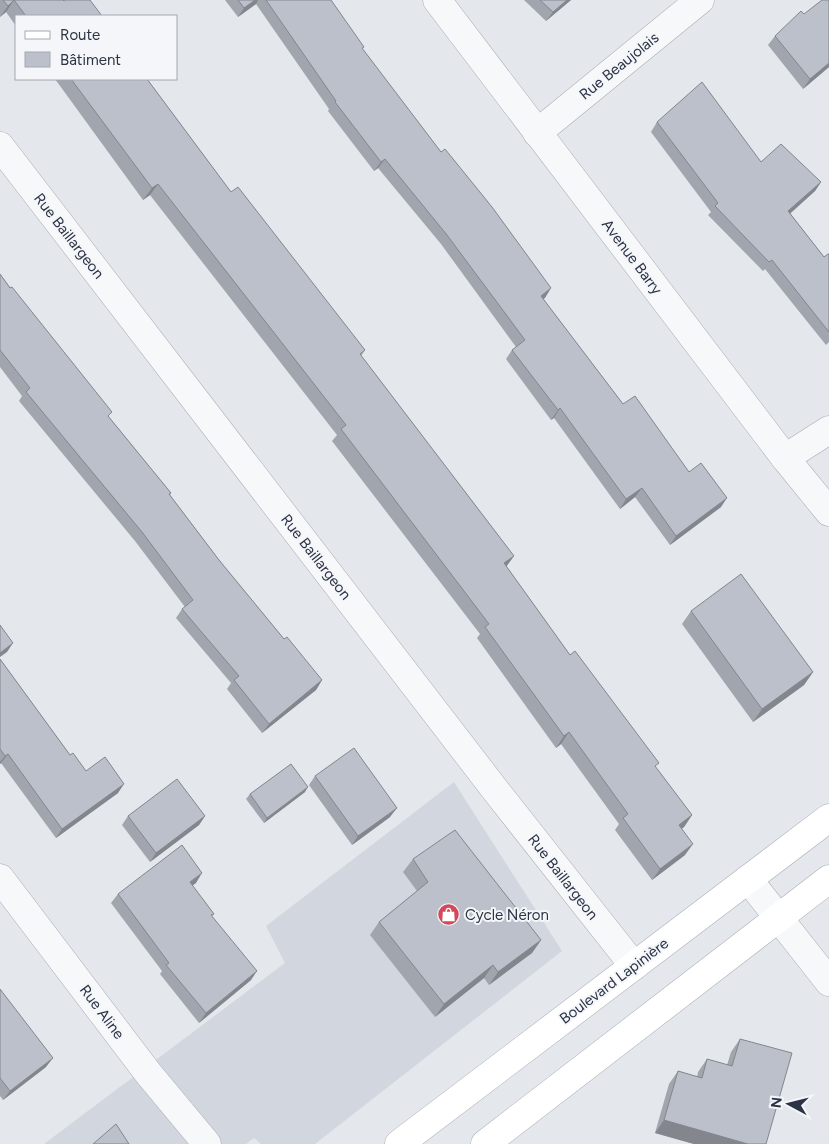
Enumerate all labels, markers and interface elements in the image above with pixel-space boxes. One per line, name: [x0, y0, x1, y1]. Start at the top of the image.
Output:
legend: [15, 15, 178, 80]
text: Route: [60, 26, 100, 44]
street label: Rue Beaujolais: [576, 28, 662, 104]
text: Bâtiment: [60, 51, 121, 69]
street label: Rue Baillargeon: [30, 190, 108, 282]
street label: Avenue Barry: [598, 216, 666, 298]
street label: Rue Baillargeon: [277, 511, 355, 603]
street label: Rue Baillargeon: [524, 831, 602, 923]
shop icon: Cycle Néron: [437, 903, 461, 927]
place label: Cycle Néron: [465, 906, 549, 924]
street label: Boulevard Lapinière: [556, 934, 672, 1028]
street label: Rue Aline: [76, 981, 128, 1043]
north arrow: [764, 1079, 814, 1129]
text: N: [767, 1096, 786, 1109]

